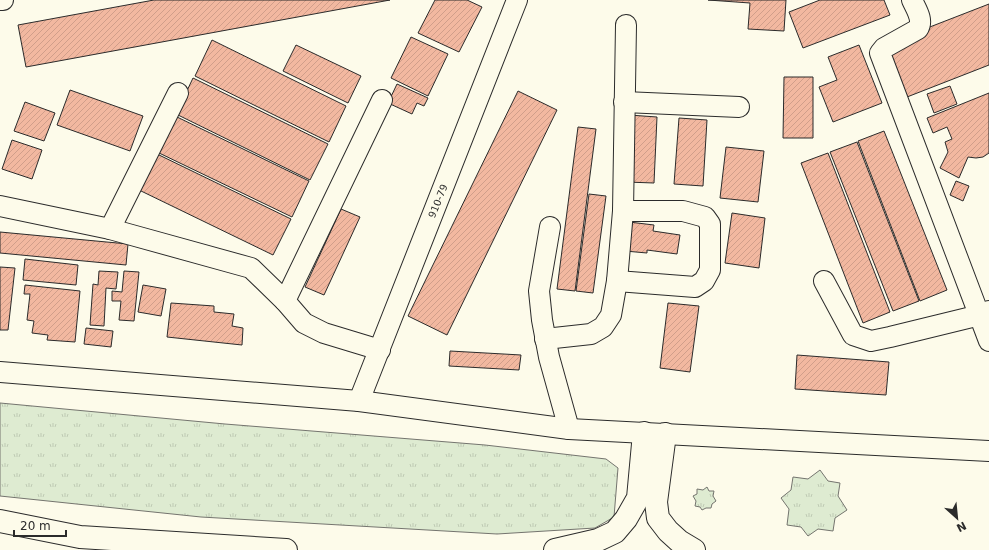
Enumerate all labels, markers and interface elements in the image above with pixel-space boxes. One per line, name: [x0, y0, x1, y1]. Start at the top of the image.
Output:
street label: 910-79: [426, 183, 450, 219]
north arrow: [937, 498, 977, 538]
scale bar: [14, 512, 66, 538]
text: 20 m: [20, 519, 51, 533]
text: N: [954, 519, 968, 534]

